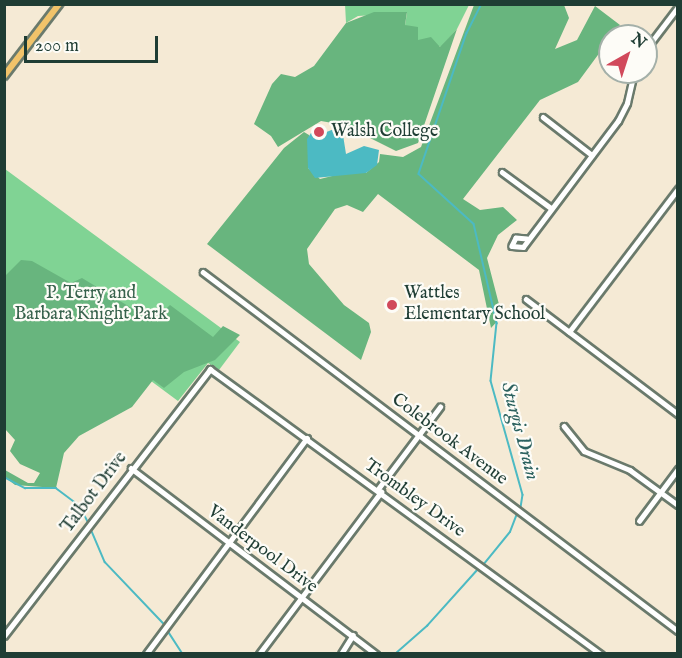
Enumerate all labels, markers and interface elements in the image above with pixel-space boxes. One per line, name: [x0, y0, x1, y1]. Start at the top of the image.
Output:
scale bar: [27, 24, 160, 62]
north arrow: [598, 24, 658, 84]
text: N: [626, 29, 650, 54]
text: 200 m: [35, 35, 79, 58]
place label: Walsh College: [331, 121, 438, 143]
marker: Walsh College: [312, 125, 326, 139]
park label: P. Terry and Barbara Knight Park: [14, 284, 168, 326]
place label: Wattles Elementary School: [404, 284, 545, 326]
marker: Wattles Elementary School: [385, 298, 399, 312]
water label: Sturgis Drain: [495, 379, 545, 483]
street label: Colebrook Avenue: [387, 389, 511, 491]
street label: Talbot Drive: [58, 448, 132, 538]
street label: Trombley Drive: [359, 455, 469, 543]
street label: Vanderpool Drive: [203, 502, 321, 598]

